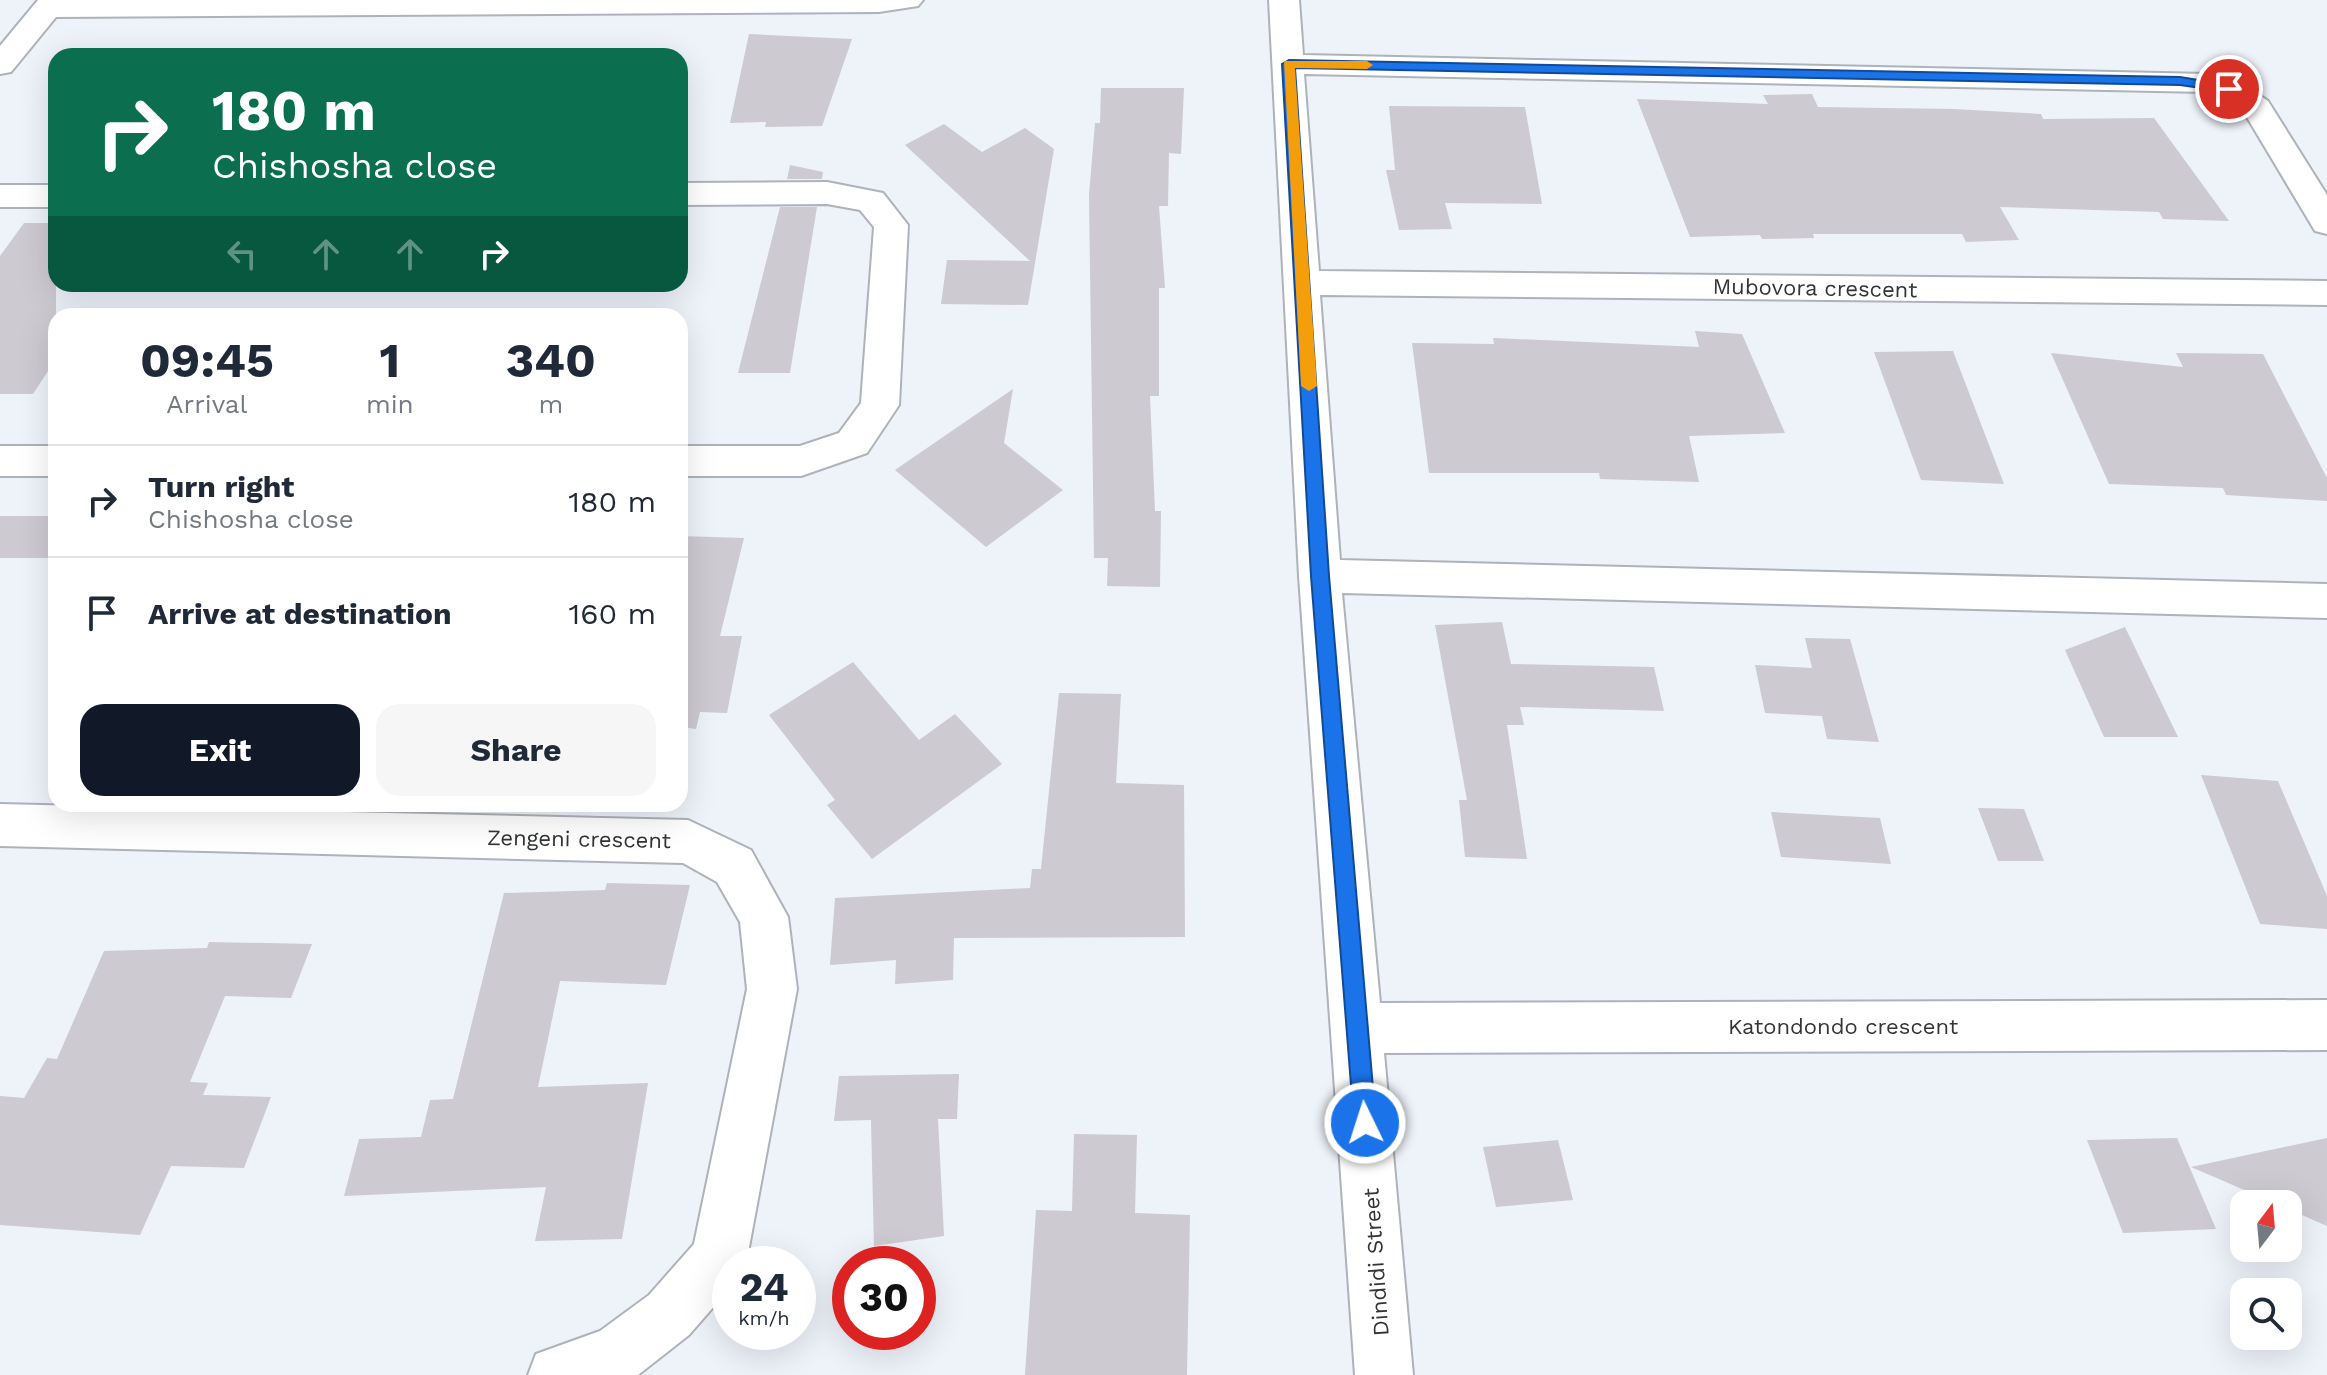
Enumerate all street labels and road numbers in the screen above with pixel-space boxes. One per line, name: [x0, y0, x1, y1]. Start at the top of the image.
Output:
street label: Mubovora crescent: [1712, 274, 1918, 302]
street label: Zengeni crescent: [487, 825, 671, 853]
street label: Katondondo crescent: [1728, 1014, 1958, 1039]
street label: Dindidi Street: [1358, 1187, 1394, 1337]

